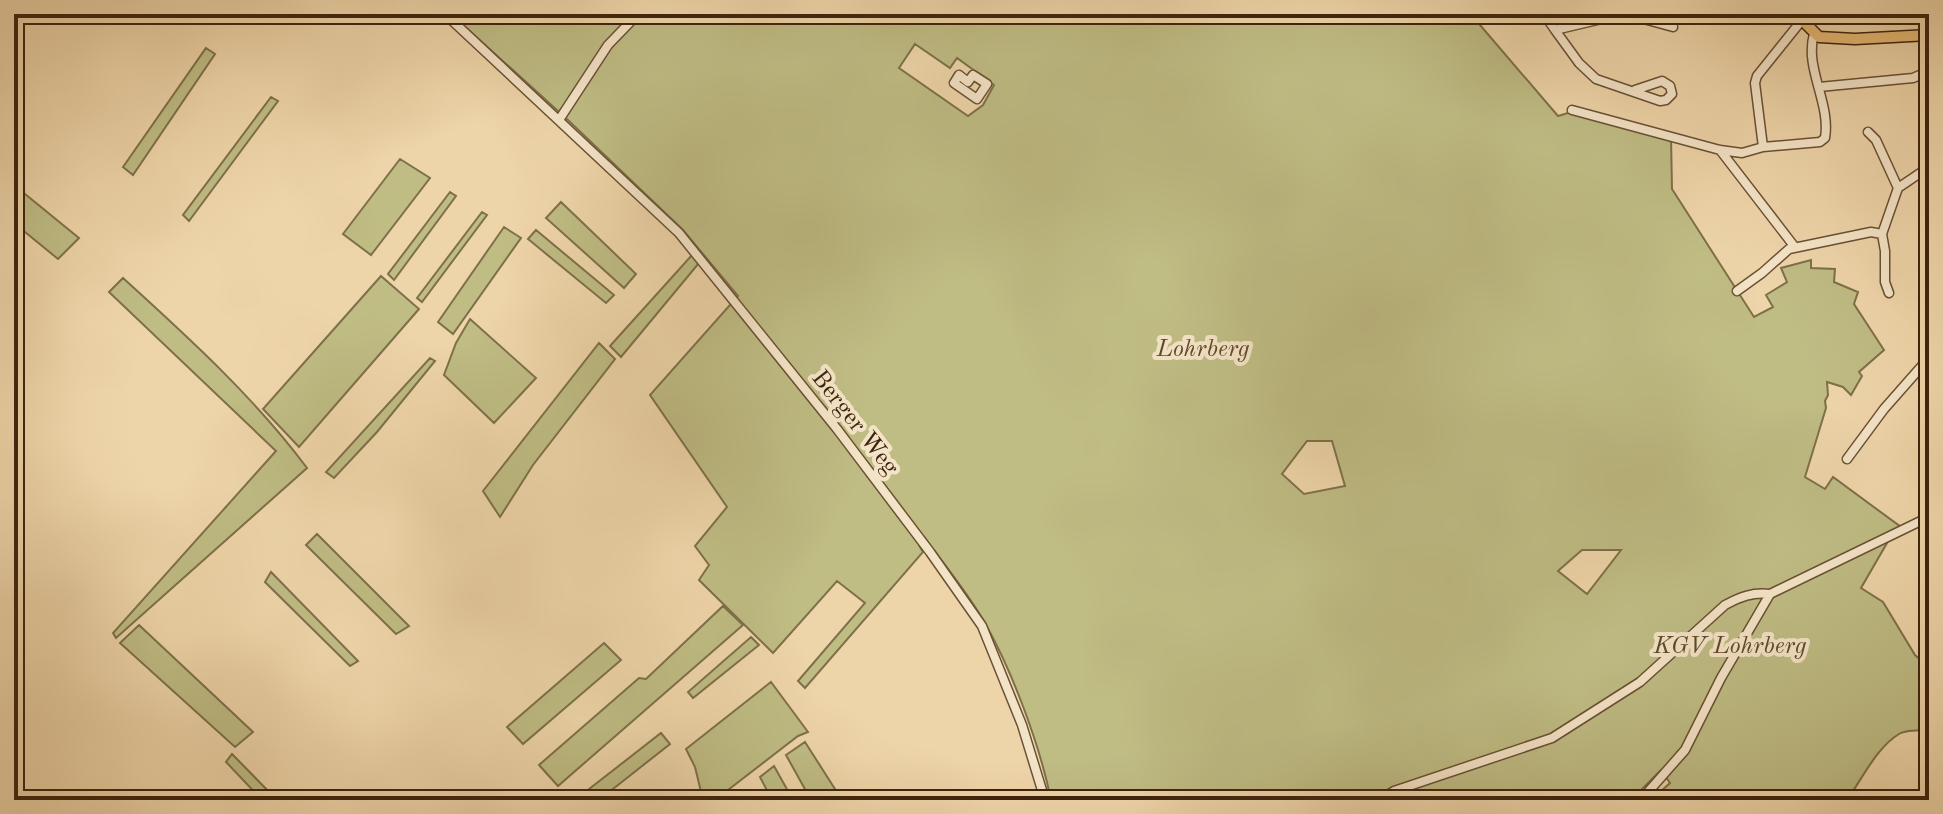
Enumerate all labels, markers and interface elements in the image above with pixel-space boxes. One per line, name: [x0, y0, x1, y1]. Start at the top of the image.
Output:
park label: Lohrberg: [1155, 338, 1250, 362]
street label: Berger Weg: [806, 366, 902, 480]
park label: KGV Lohrberg: [1653, 635, 1807, 659]

